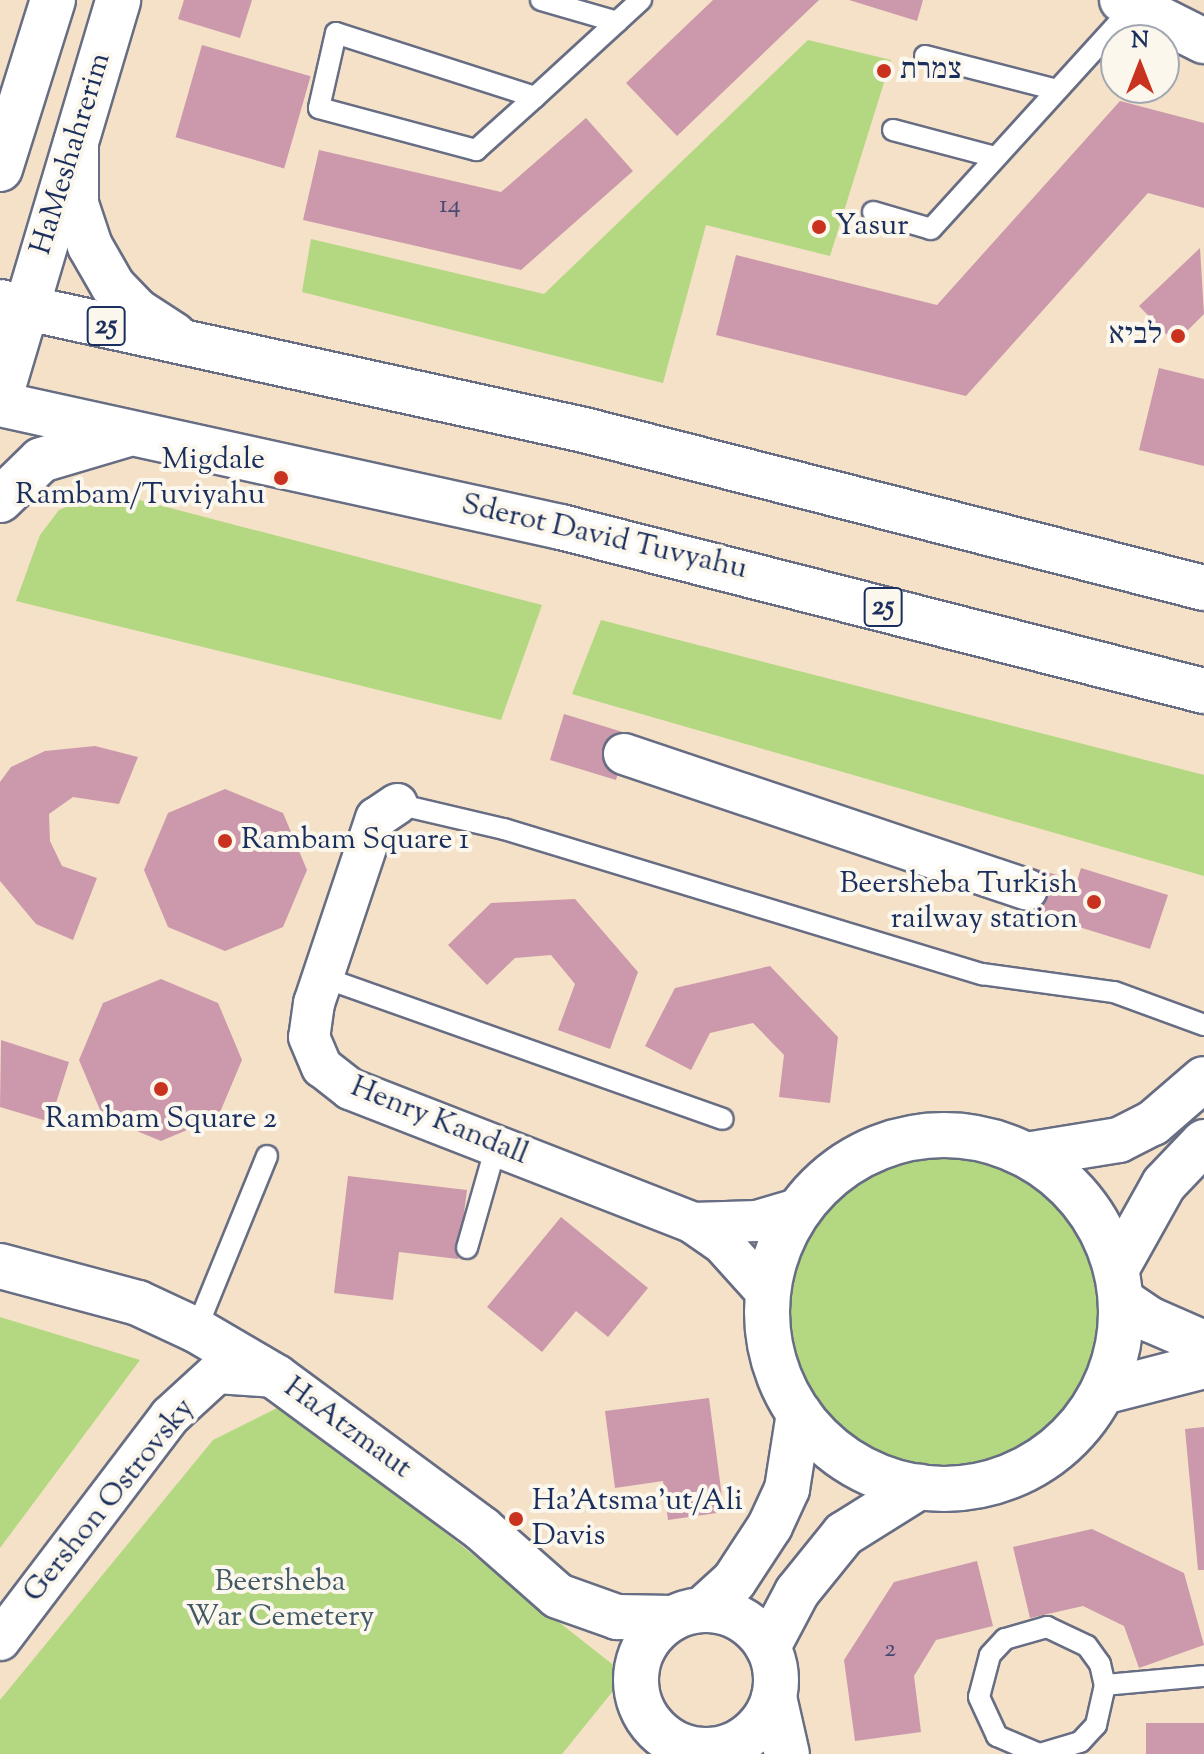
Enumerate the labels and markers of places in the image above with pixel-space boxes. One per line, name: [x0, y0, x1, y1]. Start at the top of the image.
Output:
place label: צמרת: [900, 53, 962, 89]
marker: צמרת: [875, 62, 893, 80]
place label: Yasur: [835, 209, 908, 245]
marker: Yasur: [810, 218, 828, 236]
place label: לביא: [1109, 318, 1162, 354]
marker: לביא: [1169, 327, 1187, 345]
place label: Migdale Rambam/Tuviyahu: [15, 443, 265, 514]
marker: Migdale Rambam/Tuviyahu: [272, 469, 290, 487]
place label: Rambam Square 1: [241, 823, 469, 859]
marker: Rambam Square 1: [216, 832, 234, 850]
place label: Beersheba Turkish railway station: [839, 867, 1078, 938]
marker: Beersheba Turkish railway station: [1085, 893, 1103, 911]
marker: Rambam Square 2: [152, 1080, 170, 1098]
place label: Rambam Square 2: [45, 1102, 277, 1138]
place label: Ha'Atsma'ut/Ali Davis: [532, 1484, 743, 1554]
marker: Ha'Atsma'ut/Ali Davis: [507, 1510, 525, 1528]

